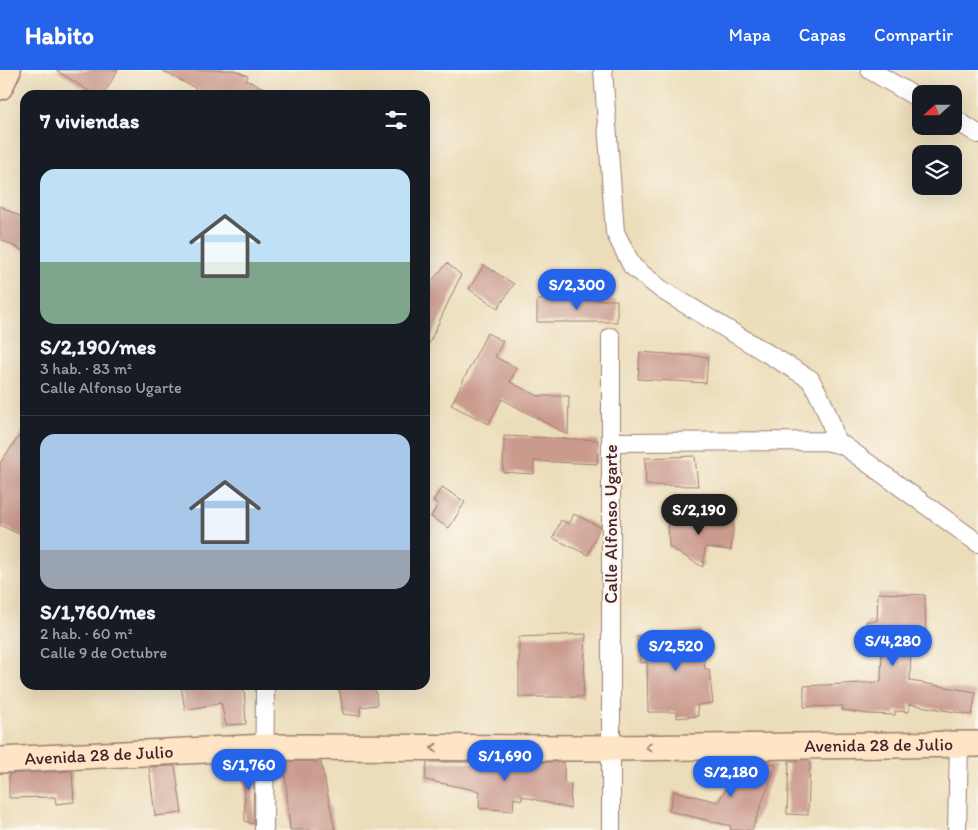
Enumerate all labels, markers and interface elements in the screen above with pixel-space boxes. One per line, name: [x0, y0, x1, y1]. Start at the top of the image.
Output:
text: Habito: [25, 21, 94, 50]
text: Mapa: [729, 24, 771, 46]
text: Capas: [799, 24, 846, 46]
text: Compartir: [874, 24, 953, 46]
north arrow: [912, 85, 962, 135]
map controls: [912, 85, 962, 195]
icon: filters: [382, 106, 410, 134]
text: 7 viviendas: [40, 108, 139, 133]
button: layers: [912, 145, 962, 195]
icon: home: [180, 201, 270, 291]
pin: S/2,300: [531, 268, 623, 311]
text: S/2,300: [549, 275, 605, 294]
text: S/2,190/mes: [40, 334, 156, 359]
text: 3 hab. · 83 m²: [40, 359, 132, 378]
text: Calle Alfonso Ugarte: [40, 378, 182, 397]
street label: Calle Alfonso Ugarte: [600, 444, 622, 604]
icon: home: [180, 467, 270, 557]
pin: S/2,190: [653, 494, 745, 536]
text: S/2,190: [672, 500, 726, 519]
text: S/1,760/mes: [40, 599, 156, 624]
text: 2 hab. · 60 m²: [40, 624, 133, 643]
pin: S/4,280: [847, 624, 939, 667]
pin: S/2,520: [630, 630, 722, 672]
text: S/4,280: [865, 631, 921, 650]
text: S/2,520: [649, 636, 703, 655]
text: Calle 9 de Octubre: [40, 643, 167, 662]
street label: Avenida 28 de Julio: [804, 733, 953, 757]
pin: S/1,690: [459, 740, 551, 782]
street label: Avenida 28 de Julio: [24, 741, 174, 770]
one-way arrow: [645, 742, 653, 753]
one-way arrow: [430, 743, 438, 753]
text: S/1,690: [478, 746, 532, 765]
pin: S/1,760: [203, 748, 295, 791]
text: S/1,760: [222, 755, 276, 774]
pin: S/2,180: [685, 756, 777, 798]
text: S/2,180: [704, 762, 758, 781]

